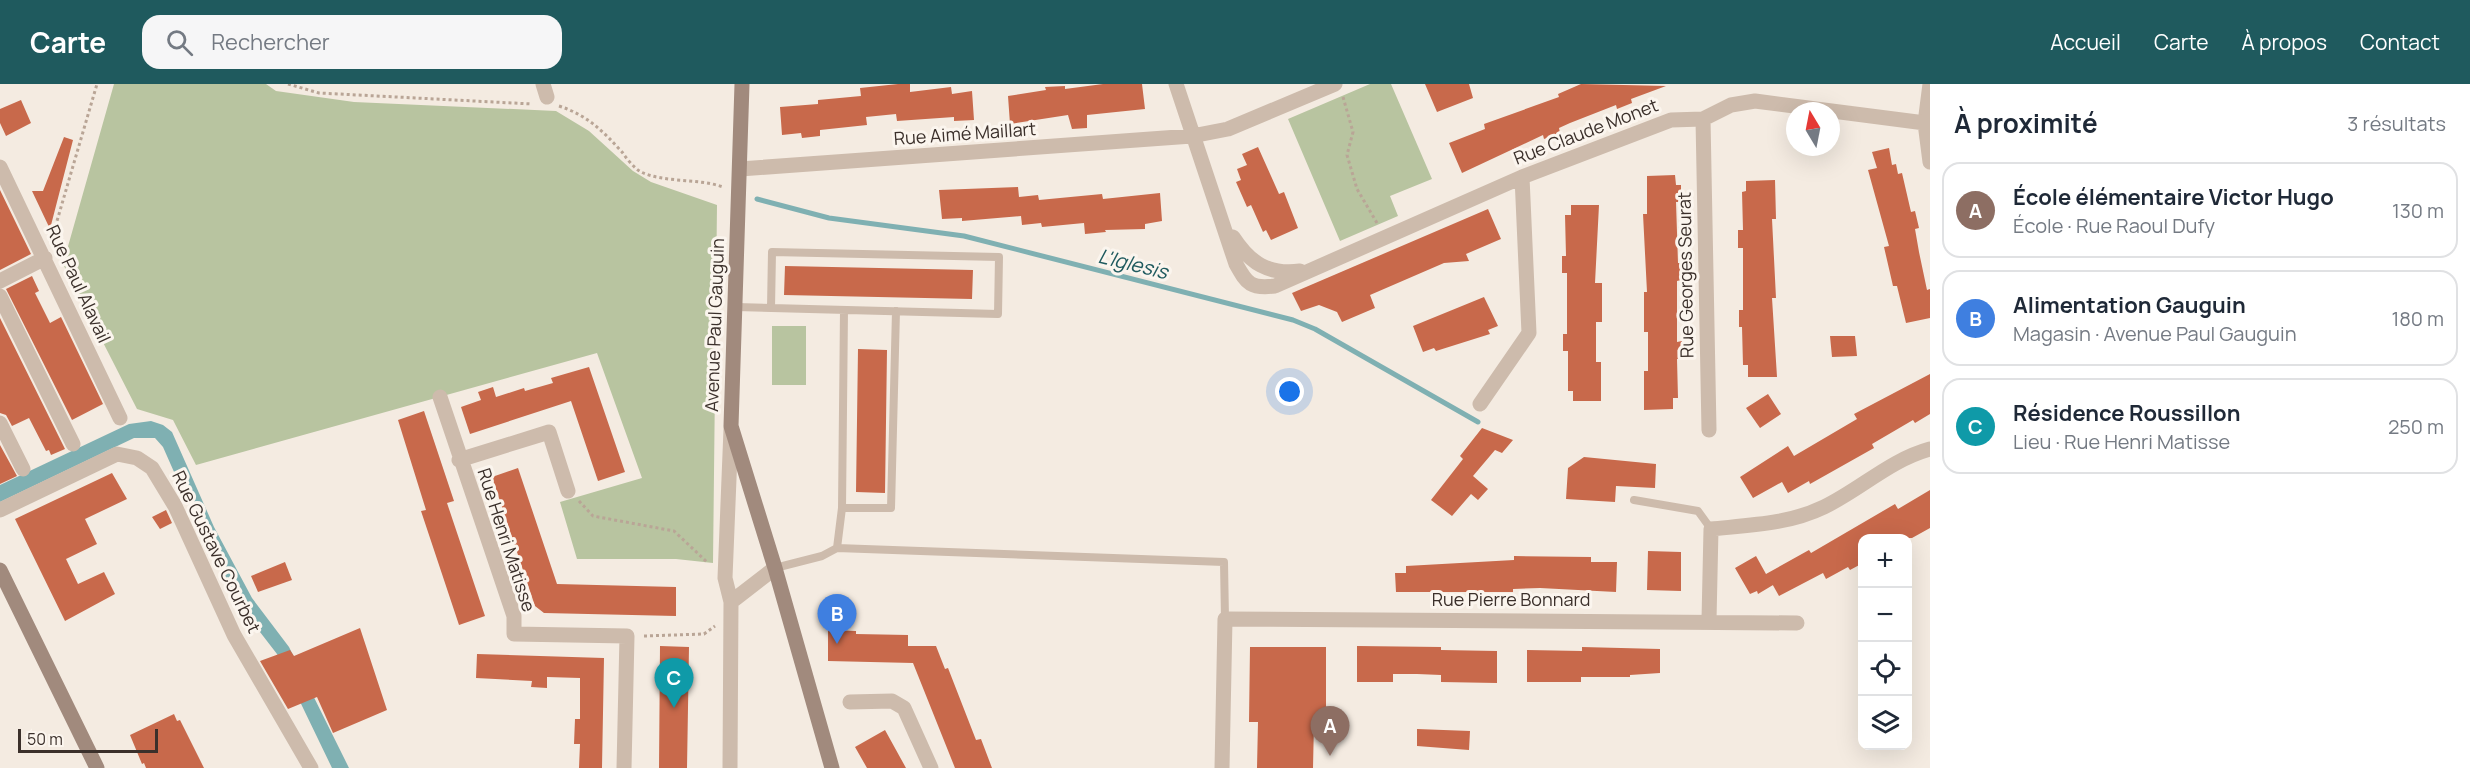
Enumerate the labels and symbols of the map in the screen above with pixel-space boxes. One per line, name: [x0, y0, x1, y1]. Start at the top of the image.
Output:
street label: Rue Claude Monet: [1510, 92, 1661, 170]
north arrow: [1786, 102, 1840, 156]
street label: Rue Aimé Maillart: [893, 116, 1037, 150]
street label: Rue Georges Seurat: [1672, 192, 1698, 358]
street label: Rue Paul Alavail: [41, 221, 117, 346]
street label: Avenue Paul Gauguin: [699, 238, 729, 412]
water label: L'Iglesis: [1096, 242, 1172, 286]
your location: [1275, 377, 1304, 406]
street label: Rue Henri Matisse: [472, 465, 541, 615]
street label: Rue Gustave Courbet: [167, 466, 267, 637]
street label: Rue Pierre Bonnard: [1432, 587, 1590, 611]
pin: B: [818, 594, 856, 644]
pin: C: [654, 658, 694, 708]
pin: A: [1310, 706, 1350, 756]
scale bar: [18, 726, 158, 754]

